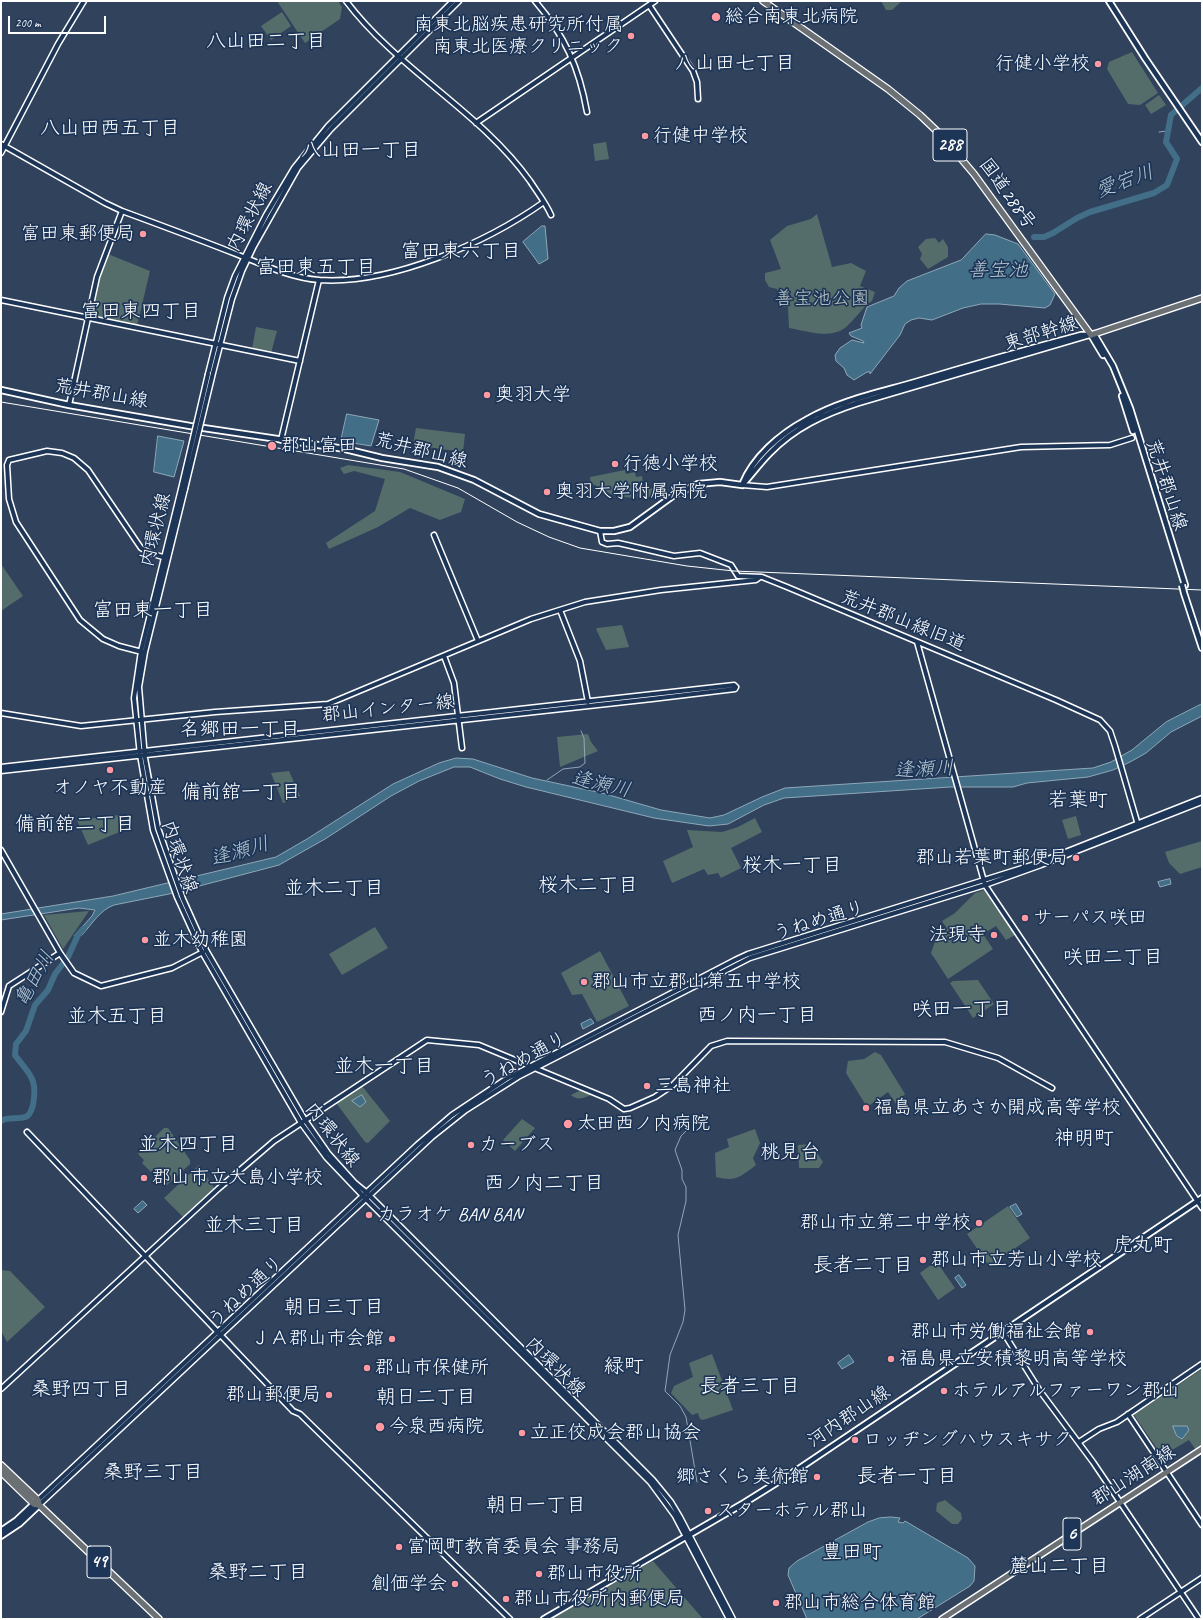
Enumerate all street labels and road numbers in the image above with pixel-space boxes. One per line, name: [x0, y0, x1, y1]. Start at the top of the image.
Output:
road number: 288: [933, 129, 967, 161]
street label: 国道288号: [973, 154, 1041, 234]
street label: 内環状線: [222, 178, 278, 256]
street label: 東部幹線: [1001, 312, 1081, 356]
street label: 荒井郡山線: [52, 375, 150, 413]
street label: 荒井郡山線: [372, 428, 470, 474]
street label: 荒井郡山線: [1140, 436, 1192, 534]
street label: 内環状線: [136, 490, 176, 570]
street label: 荒井郡山線旧道: [837, 586, 969, 656]
street label: 郡山インター線: [321, 691, 455, 727]
street label: 内環状線: [156, 817, 202, 897]
street label: うねめ通り: [770, 896, 868, 946]
street label: うねめ通り: [477, 1027, 571, 1093]
street label: 内環状線: [300, 1098, 364, 1172]
street label: うねめ通り: [203, 1251, 289, 1333]
street label: 内環状線: [520, 1332, 590, 1402]
street label: 河内郡山線: [803, 1381, 895, 1453]
street label: 郡山湖南線: [1088, 1441, 1180, 1511]
road number: 6: [1063, 1518, 1081, 1550]
road number: 49: [87, 1546, 111, 1578]

